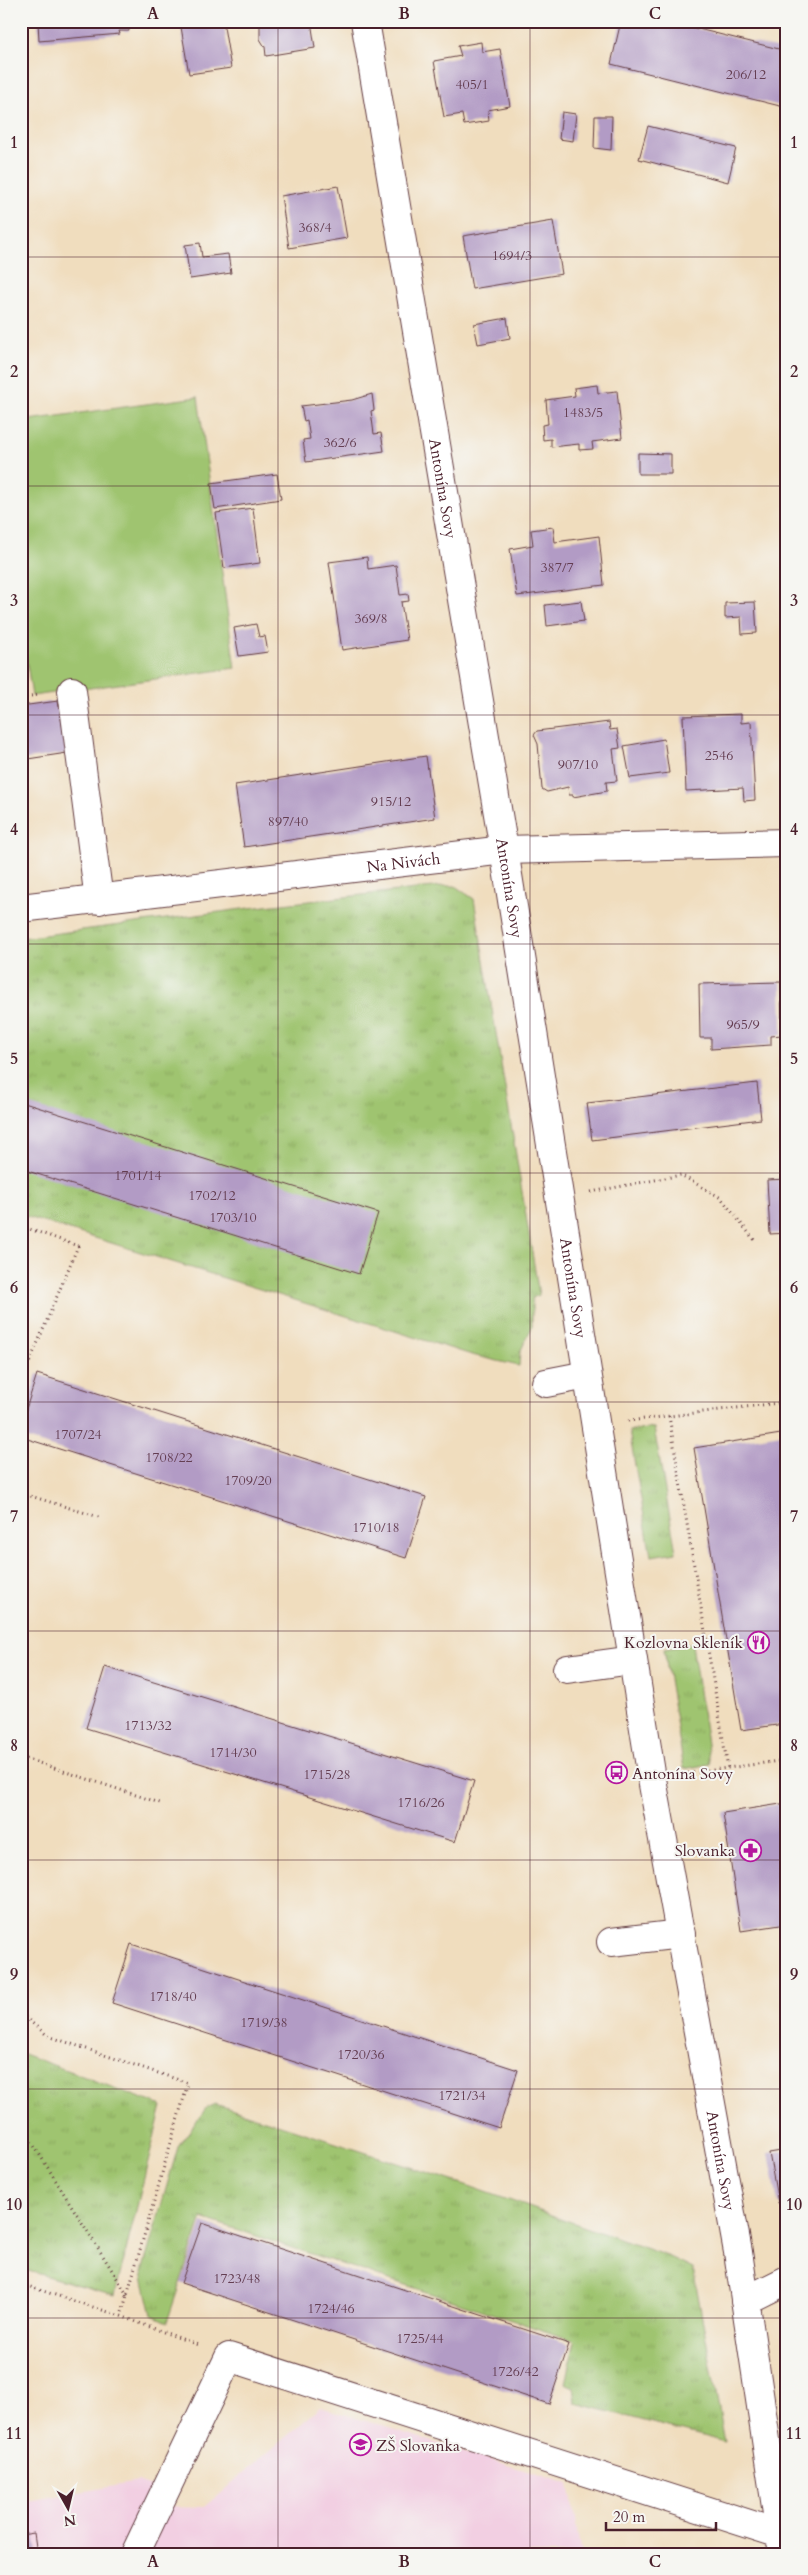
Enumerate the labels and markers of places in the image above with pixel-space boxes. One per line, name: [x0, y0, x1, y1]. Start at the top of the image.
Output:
restaurant icon: Kozlovna Skleník: [747, 1630, 771, 1654]
place label: Kozlovna Skleník: [624, 1632, 743, 1654]
bus stop icon: Antonína Sovy: [604, 1761, 628, 1785]
place label: Antonína Sovy: [632, 1763, 734, 1785]
pharmacy icon: Slovanka: [739, 1838, 763, 1862]
place label: Slovanka: [675, 1840, 735, 1862]
school or university icon: ZŠ Slovanka: [348, 2433, 372, 2457]
place label: ZŠ Slovanka: [376, 2435, 460, 2457]

